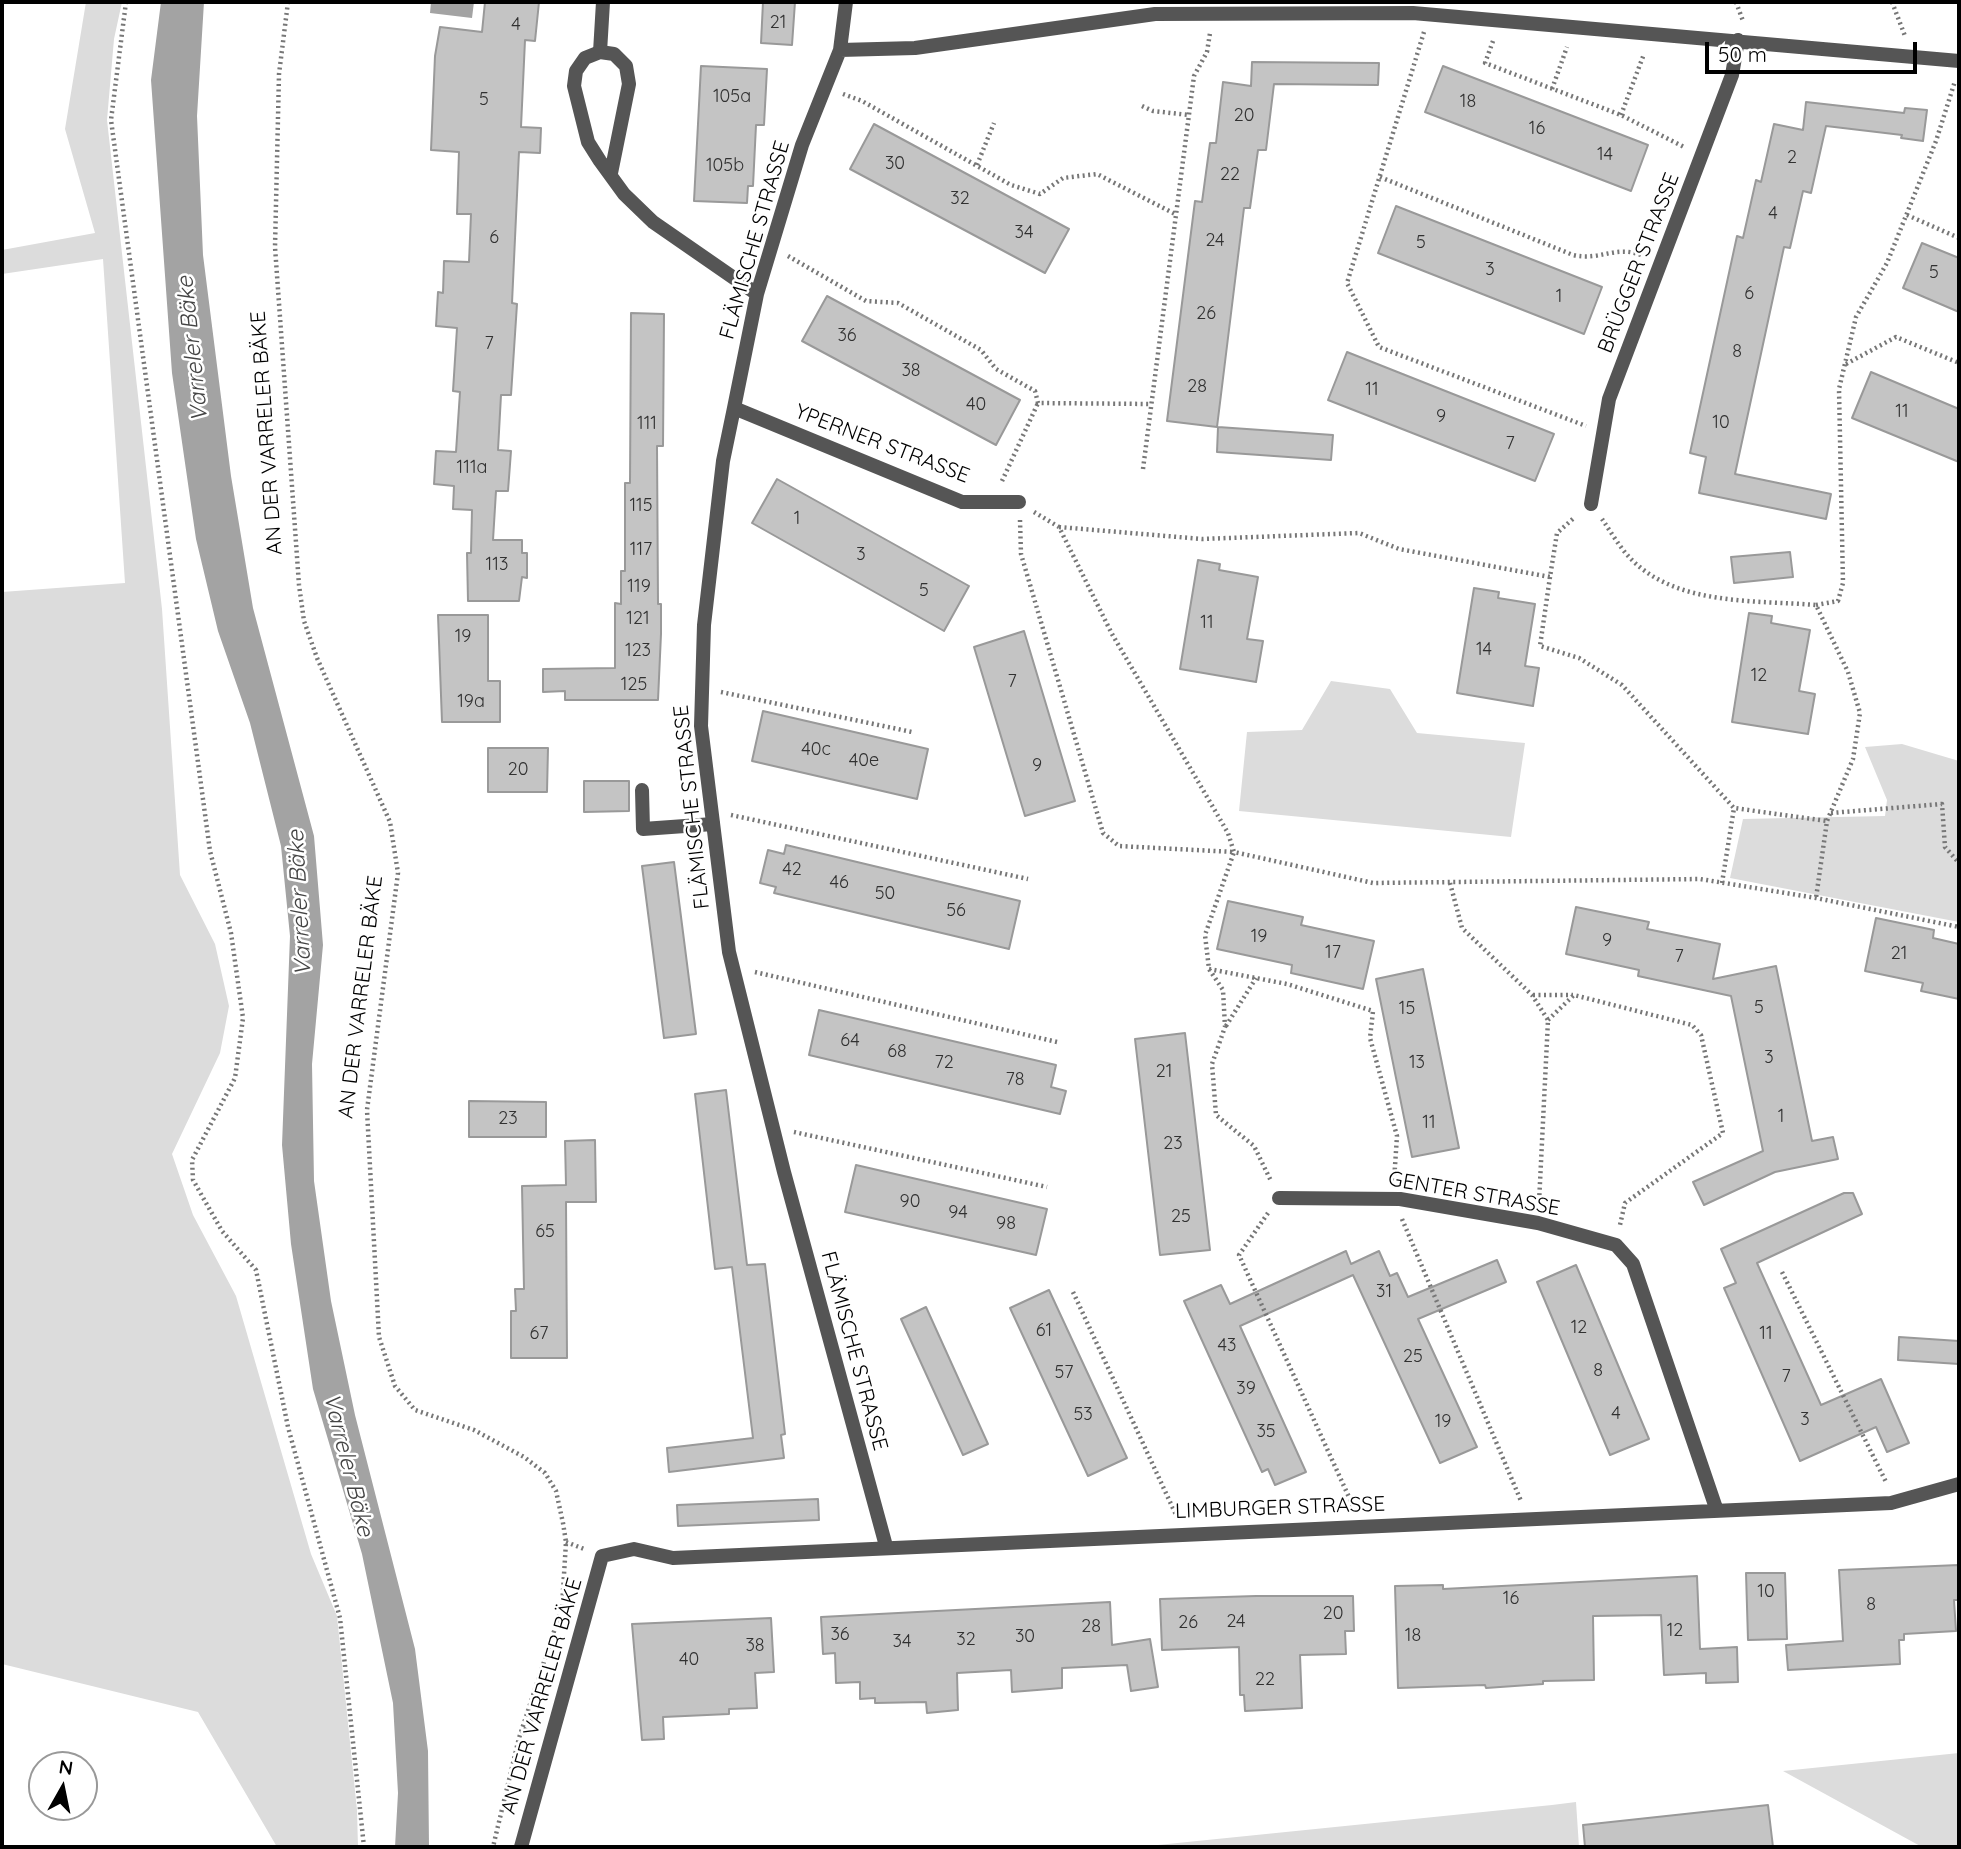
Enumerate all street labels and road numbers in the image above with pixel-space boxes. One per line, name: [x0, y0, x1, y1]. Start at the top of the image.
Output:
street label: FLÄMISCHE STRASSE: [715, 138, 795, 342]
street label: BRÜGGER STRASSE: [1593, 169, 1685, 357]
street label: AN DER VARRELER BÄKE: [246, 310, 288, 556]
street label: YPERNER STRASSE: [791, 399, 973, 489]
street label: FLÄMISCHE STRASSE: [669, 704, 715, 910]
street label: AN DER VARRELER BÄKE: [334, 874, 388, 1120]
street label: GENTER STRASSE: [1386, 1166, 1562, 1222]
street label: FLÄMISCHE STRASSE: [815, 1249, 893, 1453]
street label: LIMBURGER STRASSE: [1174, 1492, 1386, 1524]
street label: AN DER VARRELER BÄKE: [496, 1575, 588, 1817]

